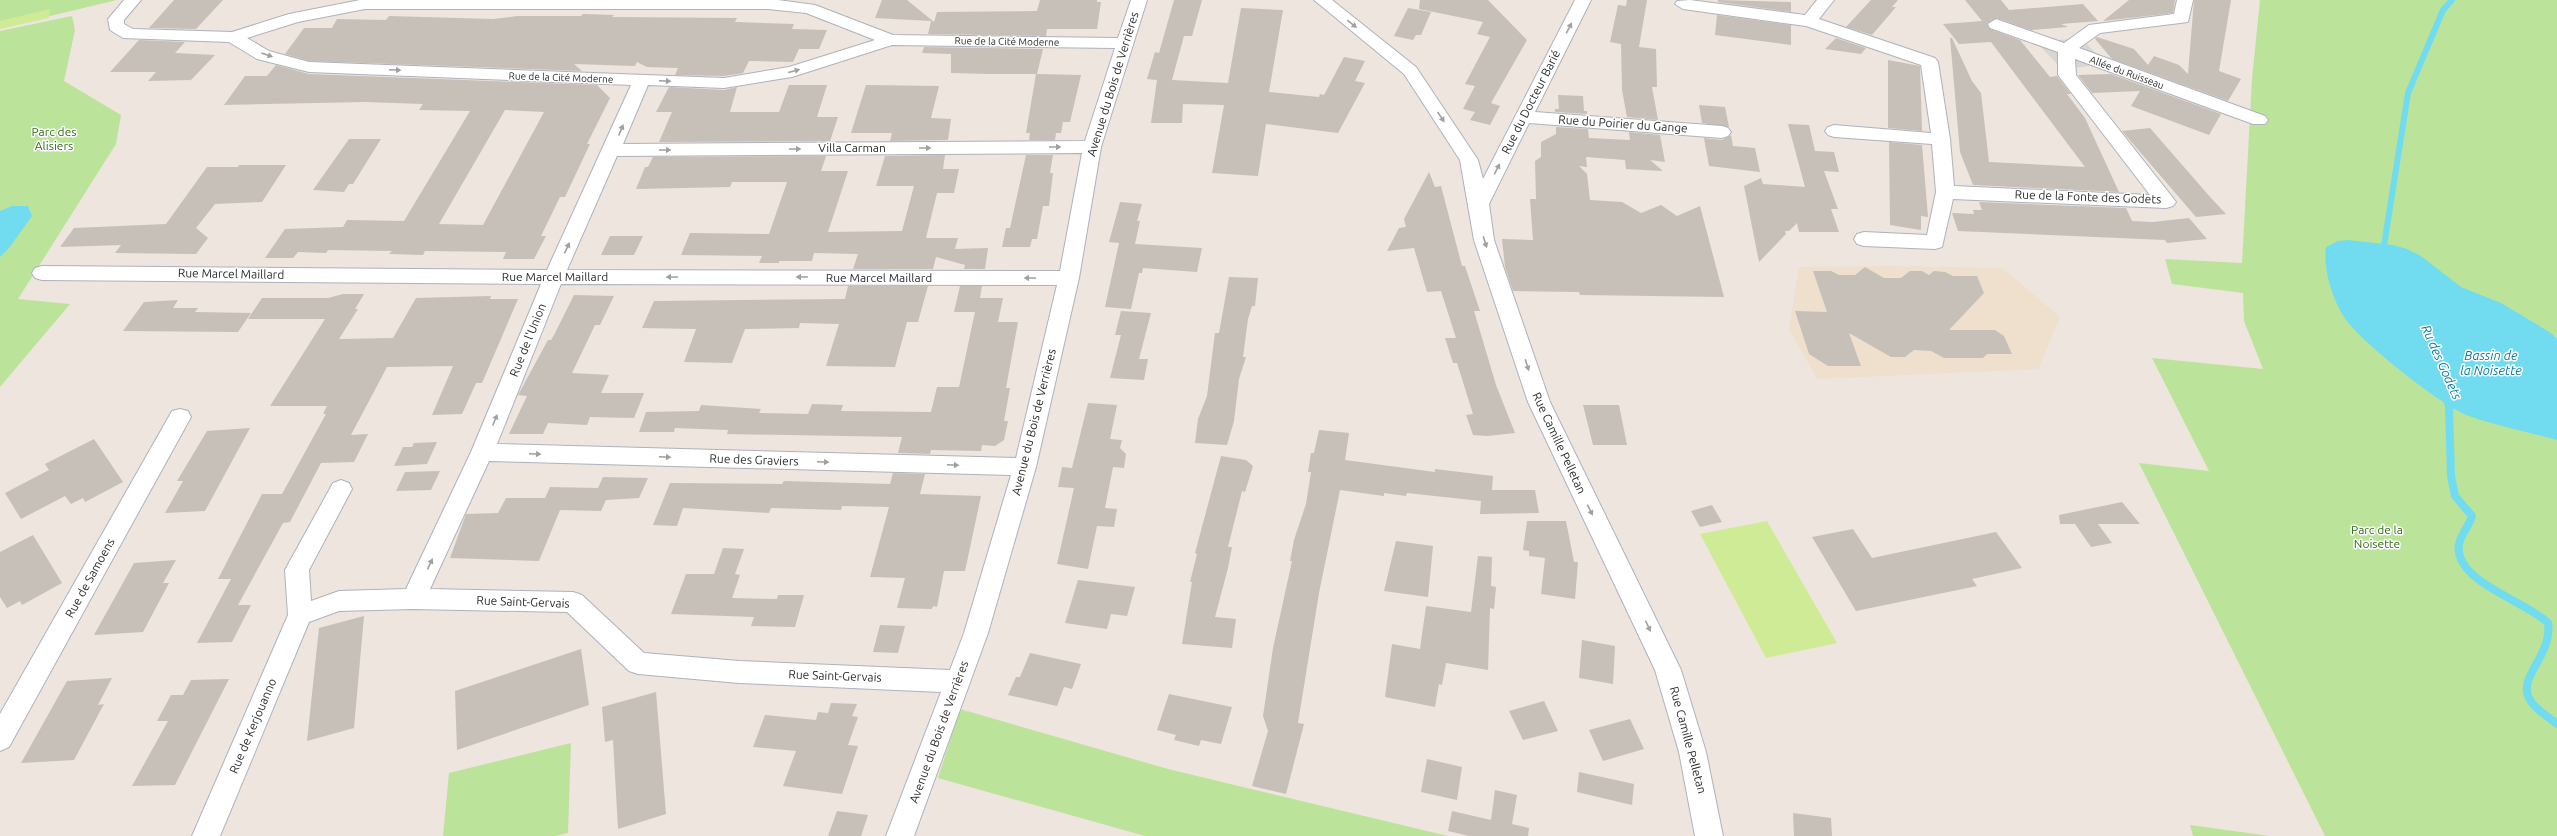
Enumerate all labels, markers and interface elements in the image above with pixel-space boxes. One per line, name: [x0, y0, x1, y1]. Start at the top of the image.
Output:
street label: Avenue du Bois de Verrières: [1084, 10, 1141, 158]
one-way arrow: [1347, 20, 1358, 29]
one-way arrow: [1565, 22, 1572, 34]
street label: Rue de la Cité Moderne: [955, 35, 1059, 48]
street label: Rue du Docteur Barié: [1499, 48, 1562, 156]
one-way arrow: [261, 53, 273, 59]
street label: Allée du Ruisseau: [2088, 54, 2166, 91]
one-way arrow: [389, 67, 401, 74]
one-way arrow: [788, 68, 800, 74]
street label: Rue de la Cité Moderne: [508, 70, 613, 85]
one-way arrow: [659, 78, 672, 84]
one-way arrow: [1437, 112, 1445, 123]
street label: Rue du Poirier du Gange: [1558, 112, 1688, 135]
one-way arrow: [618, 123, 624, 135]
park label: Parc des Alisiers: [32, 125, 76, 152]
street label: Villa Carman: [818, 141, 886, 154]
one-way arrow: [1049, 144, 1062, 150]
one-way arrow: [919, 145, 932, 151]
one-way arrow: [789, 146, 802, 152]
one-way arrow: [659, 147, 672, 153]
one-way arrow: [1494, 163, 1500, 175]
street label: Rue de la Fonte des Godets: [2015, 187, 2161, 206]
one-way arrow: [1483, 236, 1489, 248]
one-way arrow: [564, 243, 570, 254]
street label: Rue Marcel Maillard: [178, 266, 284, 281]
street label: Rue Marcel Maillard: [502, 270, 608, 283]
street label: Rue Marcel Maillard: [826, 271, 932, 284]
one-way arrow: [665, 274, 678, 280]
one-way arrow: [795, 274, 808, 280]
one-way arrow: [1023, 275, 1036, 281]
street label: Rue de l'Union: [507, 301, 548, 378]
water label: Ru des Godets: [2419, 322, 2465, 402]
street label: Avenue du Bois de Verrières: [1009, 347, 1058, 496]
water label: Bassin de la Noisette: [2460, 348, 2522, 377]
one-way arrow: [1524, 360, 1530, 372]
street label: Rue Camille Pelletan: [1530, 390, 1589, 496]
one-way arrow: [493, 414, 499, 426]
one-way arrow: [529, 451, 542, 457]
street label: Rue des Graviers: [709, 451, 799, 468]
one-way arrow: [659, 454, 671, 461]
one-way arrow: [817, 459, 830, 465]
one-way arrow: [947, 462, 960, 468]
one-way arrow: [1587, 504, 1593, 515]
park label: Parc de la Noisette: [2351, 523, 2403, 550]
street label: Rue de Samoens: [62, 536, 117, 620]
one-way arrow: [427, 558, 433, 569]
street label: Rue Saint-Gervais: [476, 593, 570, 610]
one-way arrow: [1645, 621, 1651, 632]
street label: Avenue du Bois de Verrières: [907, 659, 970, 805]
street label: Rue Saint-Gervais: [788, 667, 882, 684]
street label: Rue de Kerjouanno: [227, 676, 278, 775]
street label: Rue Camille Pelletan: [1668, 685, 1709, 795]

